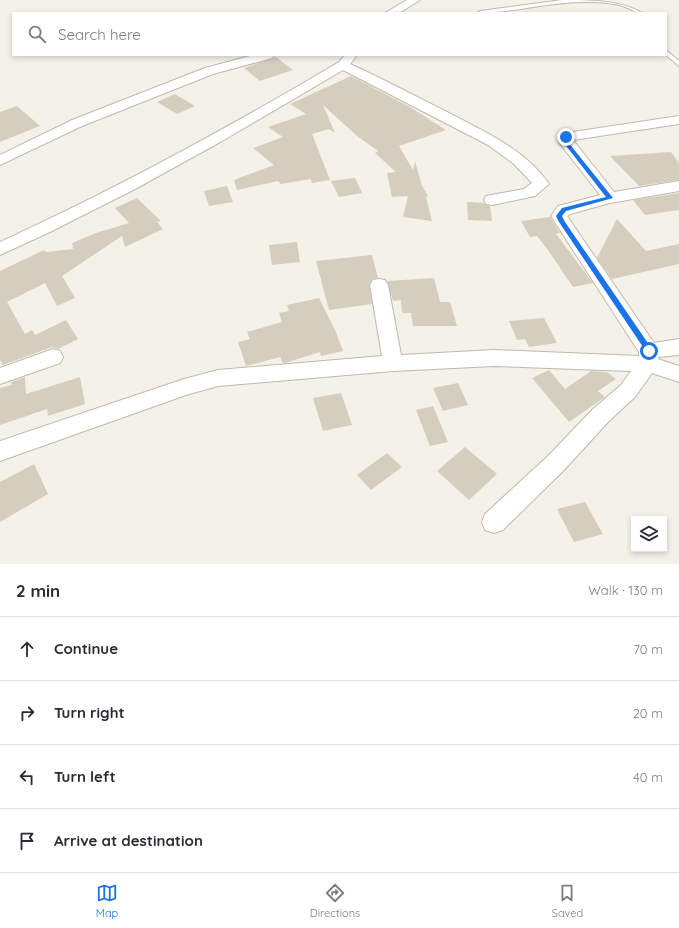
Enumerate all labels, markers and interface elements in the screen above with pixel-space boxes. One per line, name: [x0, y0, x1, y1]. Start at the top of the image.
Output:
search box: [12, 12, 667, 56]
icon: search: [26, 23, 48, 45]
text: Search here: [58, 25, 141, 44]
route end: [557, 128, 575, 146]
route start: [640, 342, 658, 360]
map controls: [631, 516, 667, 552]
button: layers: [631, 516, 667, 552]
text: 2 min: [16, 580, 60, 601]
text: Walk · 130 m: [588, 582, 663, 598]
icon: ahead: [16, 638, 38, 660]
text: Continue: [54, 639, 118, 658]
text: 70 m: [633, 641, 663, 657]
icon: right: [16, 702, 38, 724]
text: Turn right: [54, 703, 125, 722]
text: 20 m: [633, 705, 663, 721]
icon: left: [16, 766, 38, 788]
text: Turn left: [54, 767, 116, 786]
text: 40 m: [633, 769, 663, 785]
icon: arrive: [16, 830, 38, 852]
text: Arrive at destination: [54, 831, 203, 850]
tab: Map: [96, 882, 118, 920]
tab: Directions: [310, 882, 360, 920]
tab: Saved: [552, 882, 583, 920]

